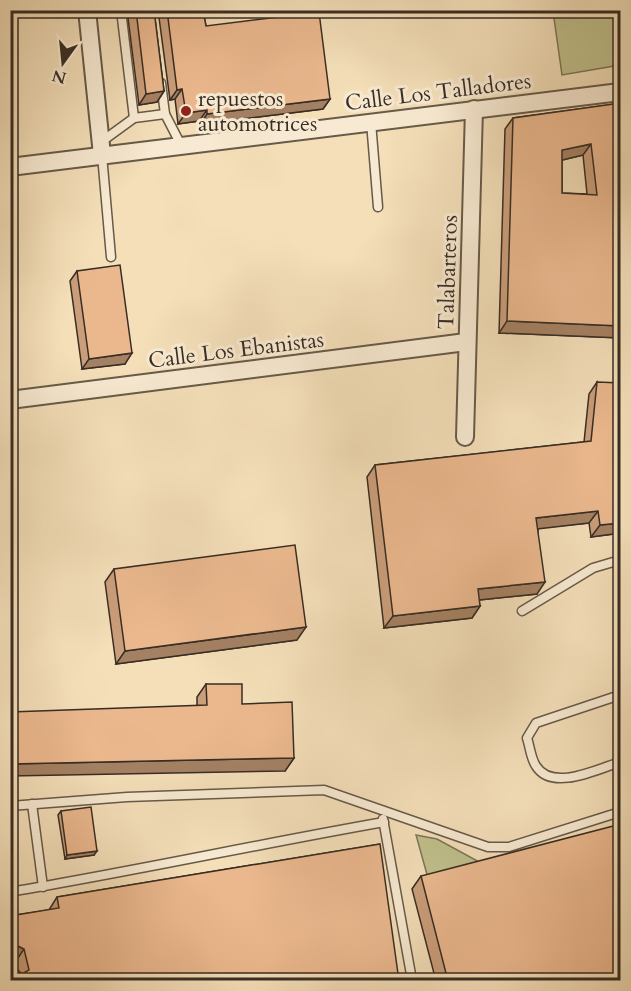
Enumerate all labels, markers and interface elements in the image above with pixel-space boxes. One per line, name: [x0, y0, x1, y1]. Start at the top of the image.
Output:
north arrow: [33, 33, 93, 93]
text: N: [50, 64, 69, 89]
street label: Calle Los Talladores: [343, 66, 533, 118]
place label: repuestos automotrices: [198, 84, 317, 139]
marker: repuestos automotrices: [179, 104, 193, 118]
street label: Talabarteros: [431, 214, 465, 330]
street label: Calle Los Ebanistas: [147, 324, 326, 376]

